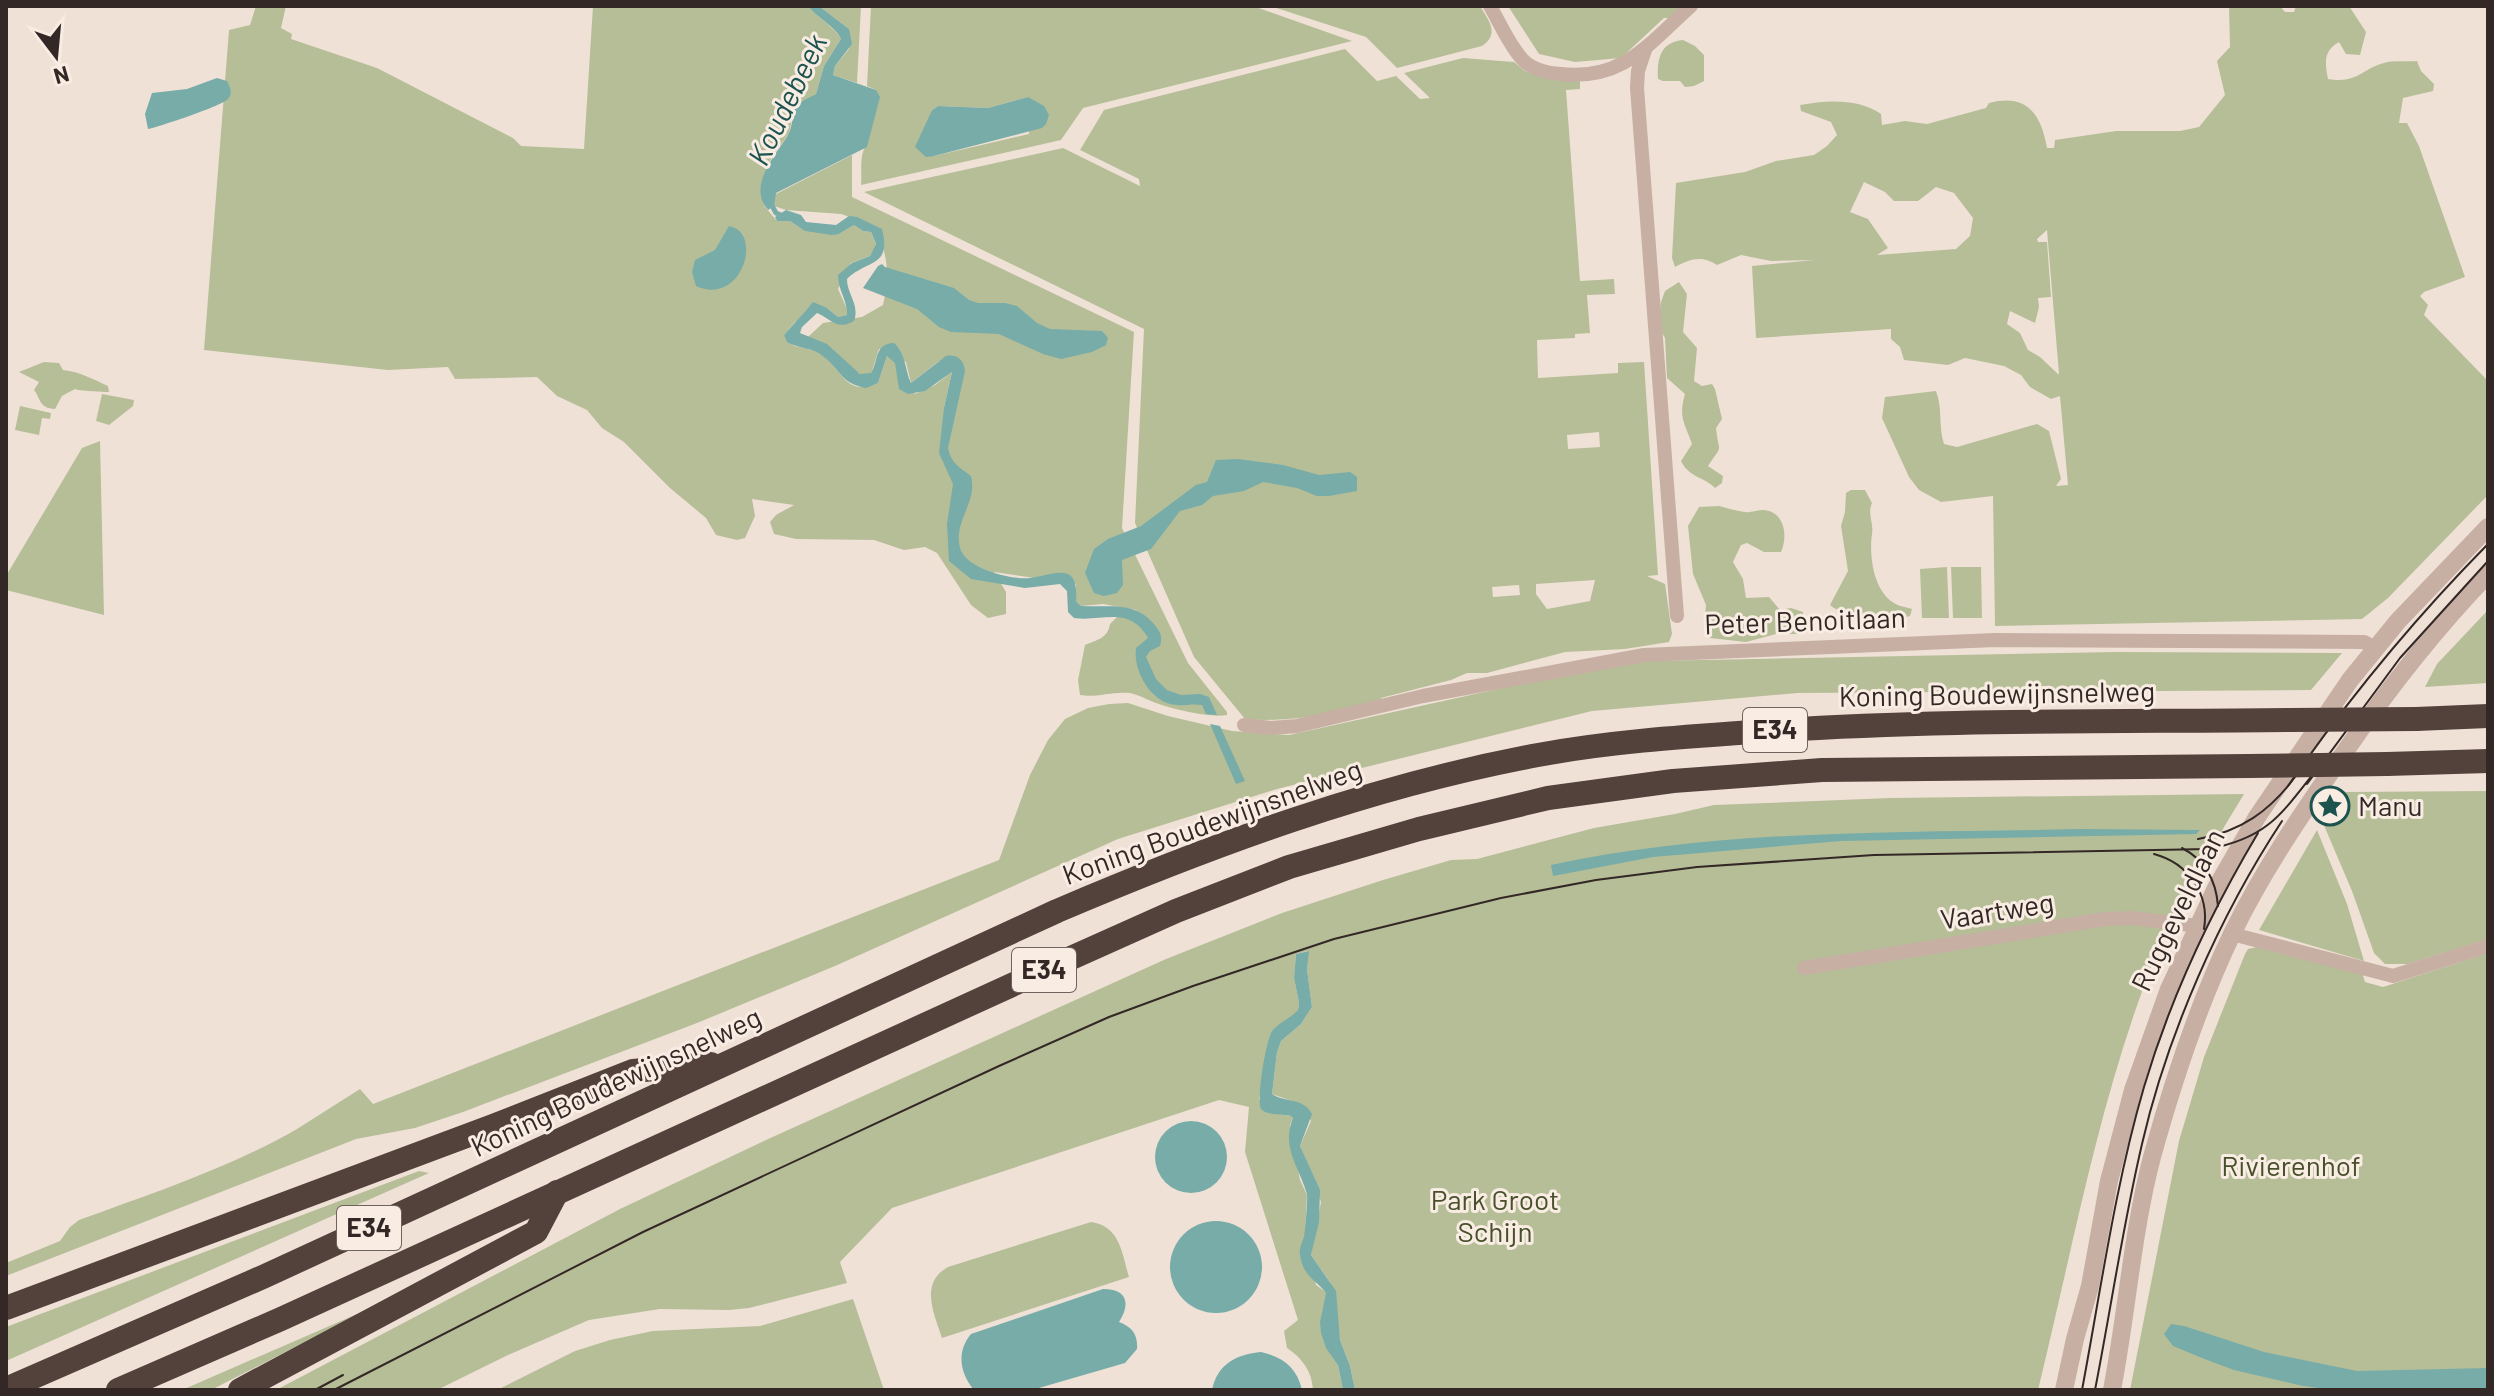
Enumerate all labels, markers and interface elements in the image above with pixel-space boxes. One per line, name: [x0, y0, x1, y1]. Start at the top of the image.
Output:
north arrow: [16, 16, 96, 96]
water label: Koudebeek: [739, 27, 834, 171]
text: N: [51, 62, 72, 91]
street label: Peter Benoitlaan: [1704, 599, 1906, 641]
street label: Koning Boudewijnsnelweg: [1839, 673, 2155, 713]
road number: E34: [1743, 708, 1807, 752]
street label: Koning Boudewijnsnelweg: [1057, 751, 1366, 891]
place icon: Manu: [2309, 785, 2351, 827]
place label: Manu: [2358, 788, 2422, 822]
street label: Ruggeveldlaan: [2123, 823, 2231, 996]
street label: Vaartweg: [1938, 884, 2056, 936]
road number: E34: [1012, 948, 1076, 992]
street label: Koning Boudewijnsnelweg: [465, 999, 766, 1163]
park label: Rivierenhof: [2221, 1148, 2361, 1182]
park label: Park Groot Schijn: [1431, 1182, 1559, 1248]
road number: E34: [337, 1206, 401, 1250]

